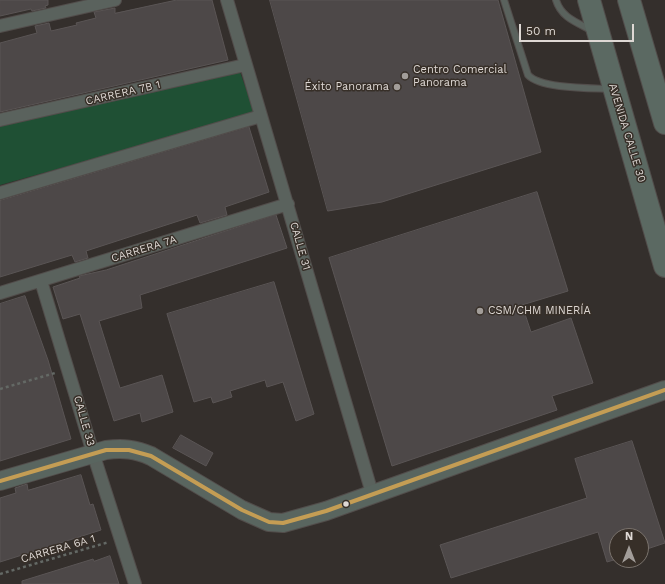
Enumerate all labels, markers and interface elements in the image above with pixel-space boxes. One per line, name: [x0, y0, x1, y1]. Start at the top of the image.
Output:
scale bar: [521, 16, 636, 42]
text: 50 m: [526, 24, 556, 38]
place label: Centro Comercial Panorama: [413, 63, 507, 89]
marker: Centro Comercial Panorama: [400, 71, 410, 81]
street label: CARRERA 7B 1: [84, 78, 162, 108]
place label: Éxito Panorama: [305, 80, 389, 94]
marker: Éxito Panorama: [392, 82, 402, 92]
street label: AVENIDA CALLE 30: [606, 82, 648, 184]
street label: CALLE 31: [287, 220, 313, 272]
street label: CARRERA 7A: [110, 233, 178, 265]
place label: CSM/CHM MINERÍA: [488, 304, 591, 318]
marker: CSM/CHM MINERÍA: [475, 306, 485, 316]
street label: CALLE 33: [71, 394, 97, 448]
unlabelled marker: [341, 499, 351, 509]
north arrow: [609, 528, 649, 568]
text: N: [625, 530, 633, 543]
street label: CARRERA 6A 1: [19, 532, 97, 566]

